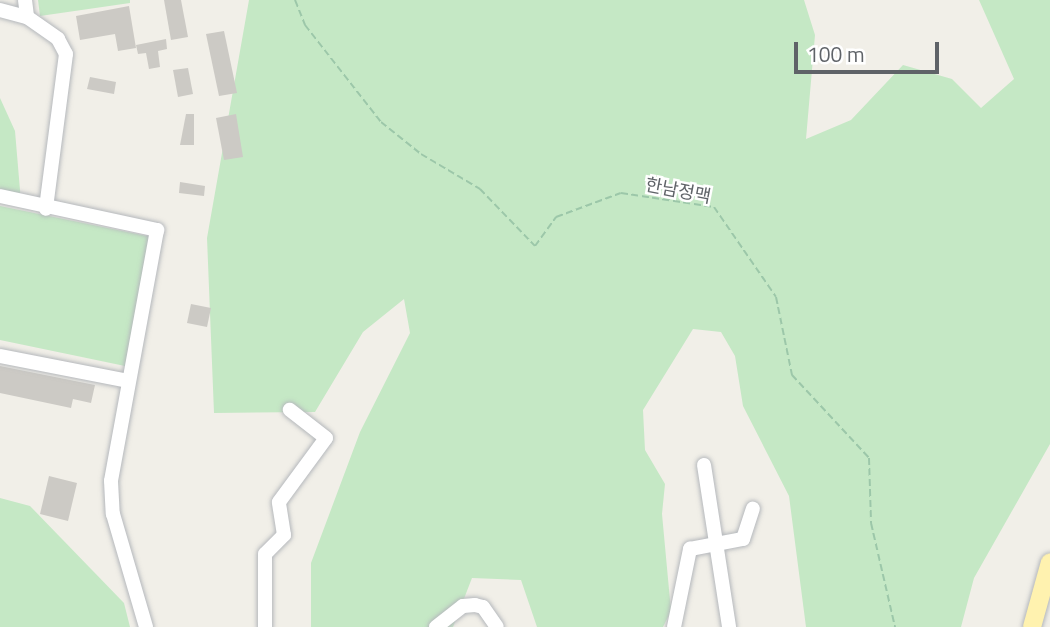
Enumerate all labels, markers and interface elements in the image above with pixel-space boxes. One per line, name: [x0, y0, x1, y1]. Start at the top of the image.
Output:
scale bar: [798, 28, 943, 72]
text: 100 m: [807, 38, 864, 70]
street label: 한남정맥: [643, 174, 713, 208]

